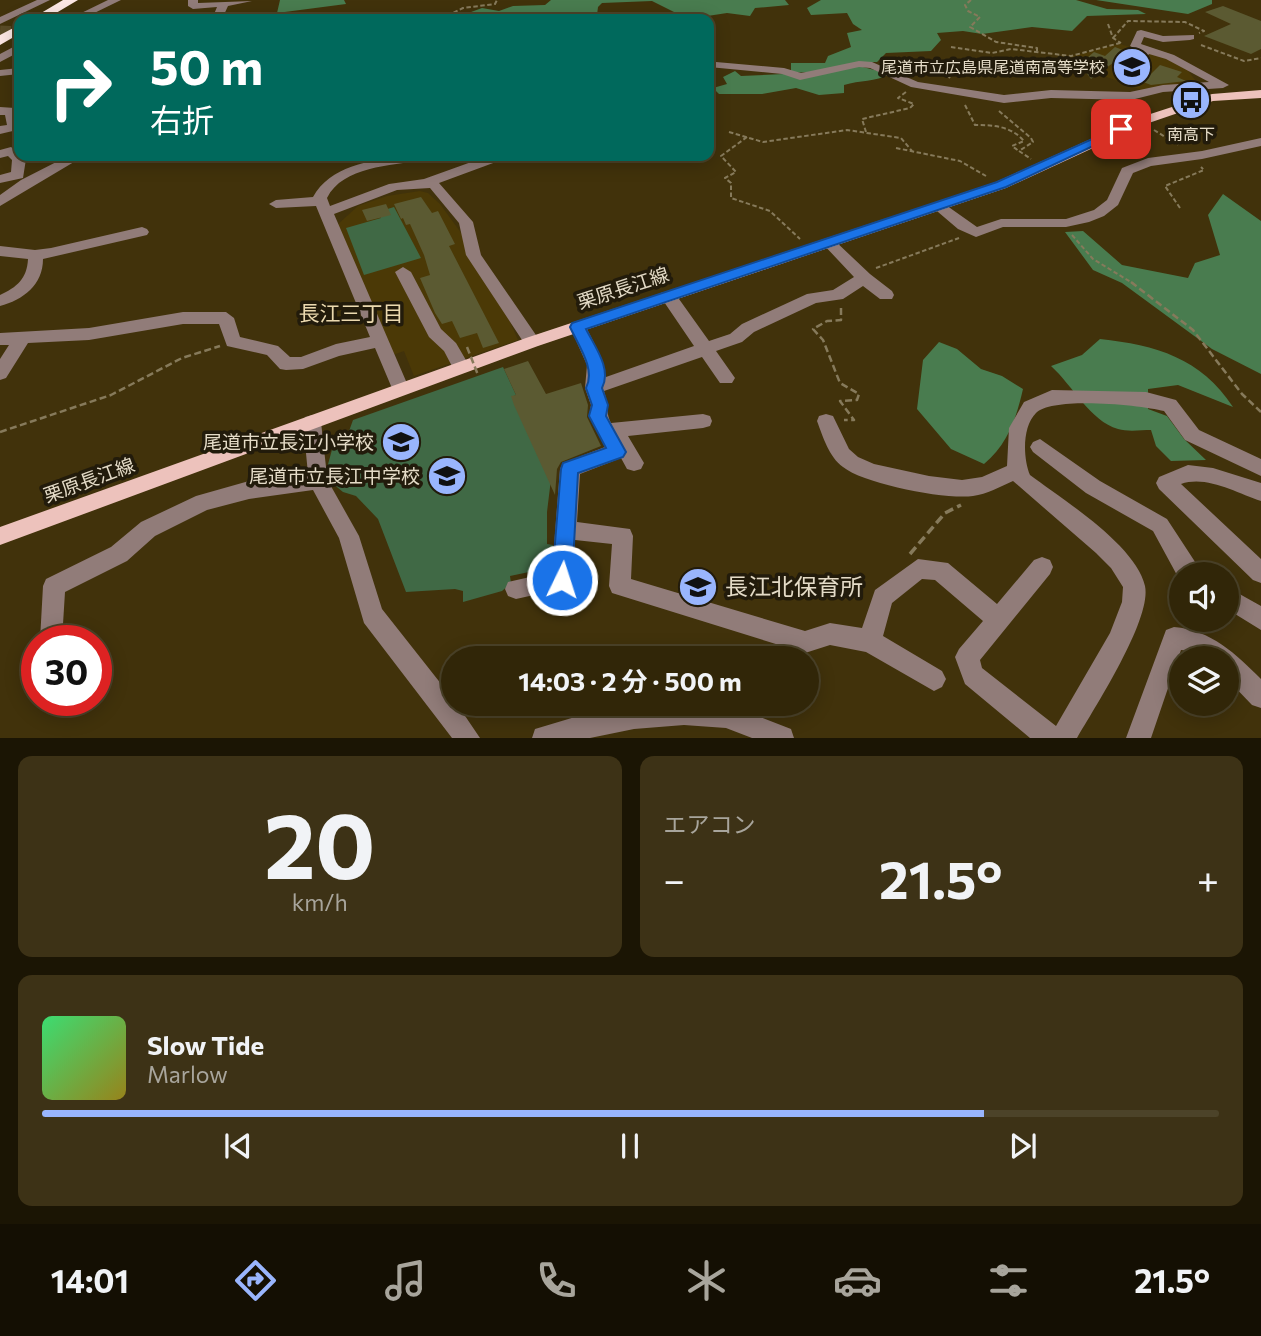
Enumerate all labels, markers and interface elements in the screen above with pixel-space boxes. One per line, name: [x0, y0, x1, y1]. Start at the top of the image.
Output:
text: 50 m: [150, 35, 263, 95]
icon: right: [35, 42, 126, 133]
school or university icon: 尾道市立広島県尾道南高等学校: [1111, 46, 1153, 88]
place label: 尾道市立広島県尾道南高等学校: [881, 57, 1105, 76]
bus stop icon: 南高下: [1170, 79, 1212, 121]
text: 右折: [150, 99, 214, 139]
pin: [1091, 99, 1151, 159]
icon: arrive: [1102, 110, 1140, 148]
place label: 南高下: [1167, 124, 1215, 143]
street label: 栗原長江線: [574, 262, 672, 313]
district label: 長江三丁目: [299, 300, 404, 325]
school or university icon: 尾道市立長江小学校: [380, 421, 422, 463]
place label: 尾道市立長江小学校: [203, 430, 374, 453]
street label: 栗原長江線: [40, 452, 137, 507]
school or university icon: 尾道市立長江中学校: [426, 455, 468, 497]
place label: 尾道市立長江中学校: [249, 464, 420, 487]
position arrow: [525, 543, 599, 617]
map controls: [1169, 562, 1239, 716]
button: sound: [1169, 562, 1239, 632]
school or university icon: 長江北保育所: [677, 566, 719, 608]
place label: 長江北保育所: [725, 572, 863, 600]
speed limit sign: 30: [21, 625, 112, 716]
button: layers: [1169, 646, 1239, 716]
text: 14:03 · 2 分 · 500 m: [518, 665, 742, 696]
text: 20: [264, 786, 376, 898]
text: エアコン: [664, 810, 756, 838]
text: 21.5°: [879, 846, 1003, 910]
text: −: [664, 855, 685, 902]
text: +: [1197, 855, 1219, 902]
text: km/h: [292, 888, 348, 916]
text: Slow Tide: [147, 1029, 264, 1060]
text: Marlow: [147, 1060, 228, 1088]
icon: previous: [219, 1127, 257, 1165]
icon: pause: [611, 1127, 649, 1165]
icon: next: [1004, 1127, 1042, 1165]
icon: directions: [231, 1256, 280, 1305]
icon: music: [381, 1256, 430, 1305]
icon: phone: [532, 1256, 581, 1305]
icon: climate: [682, 1256, 731, 1305]
icon: car: [833, 1256, 882, 1305]
icon: filters: [984, 1256, 1033, 1305]
text: 14:01: [51, 1260, 129, 1300]
text: 21.5°: [1134, 1260, 1210, 1300]

